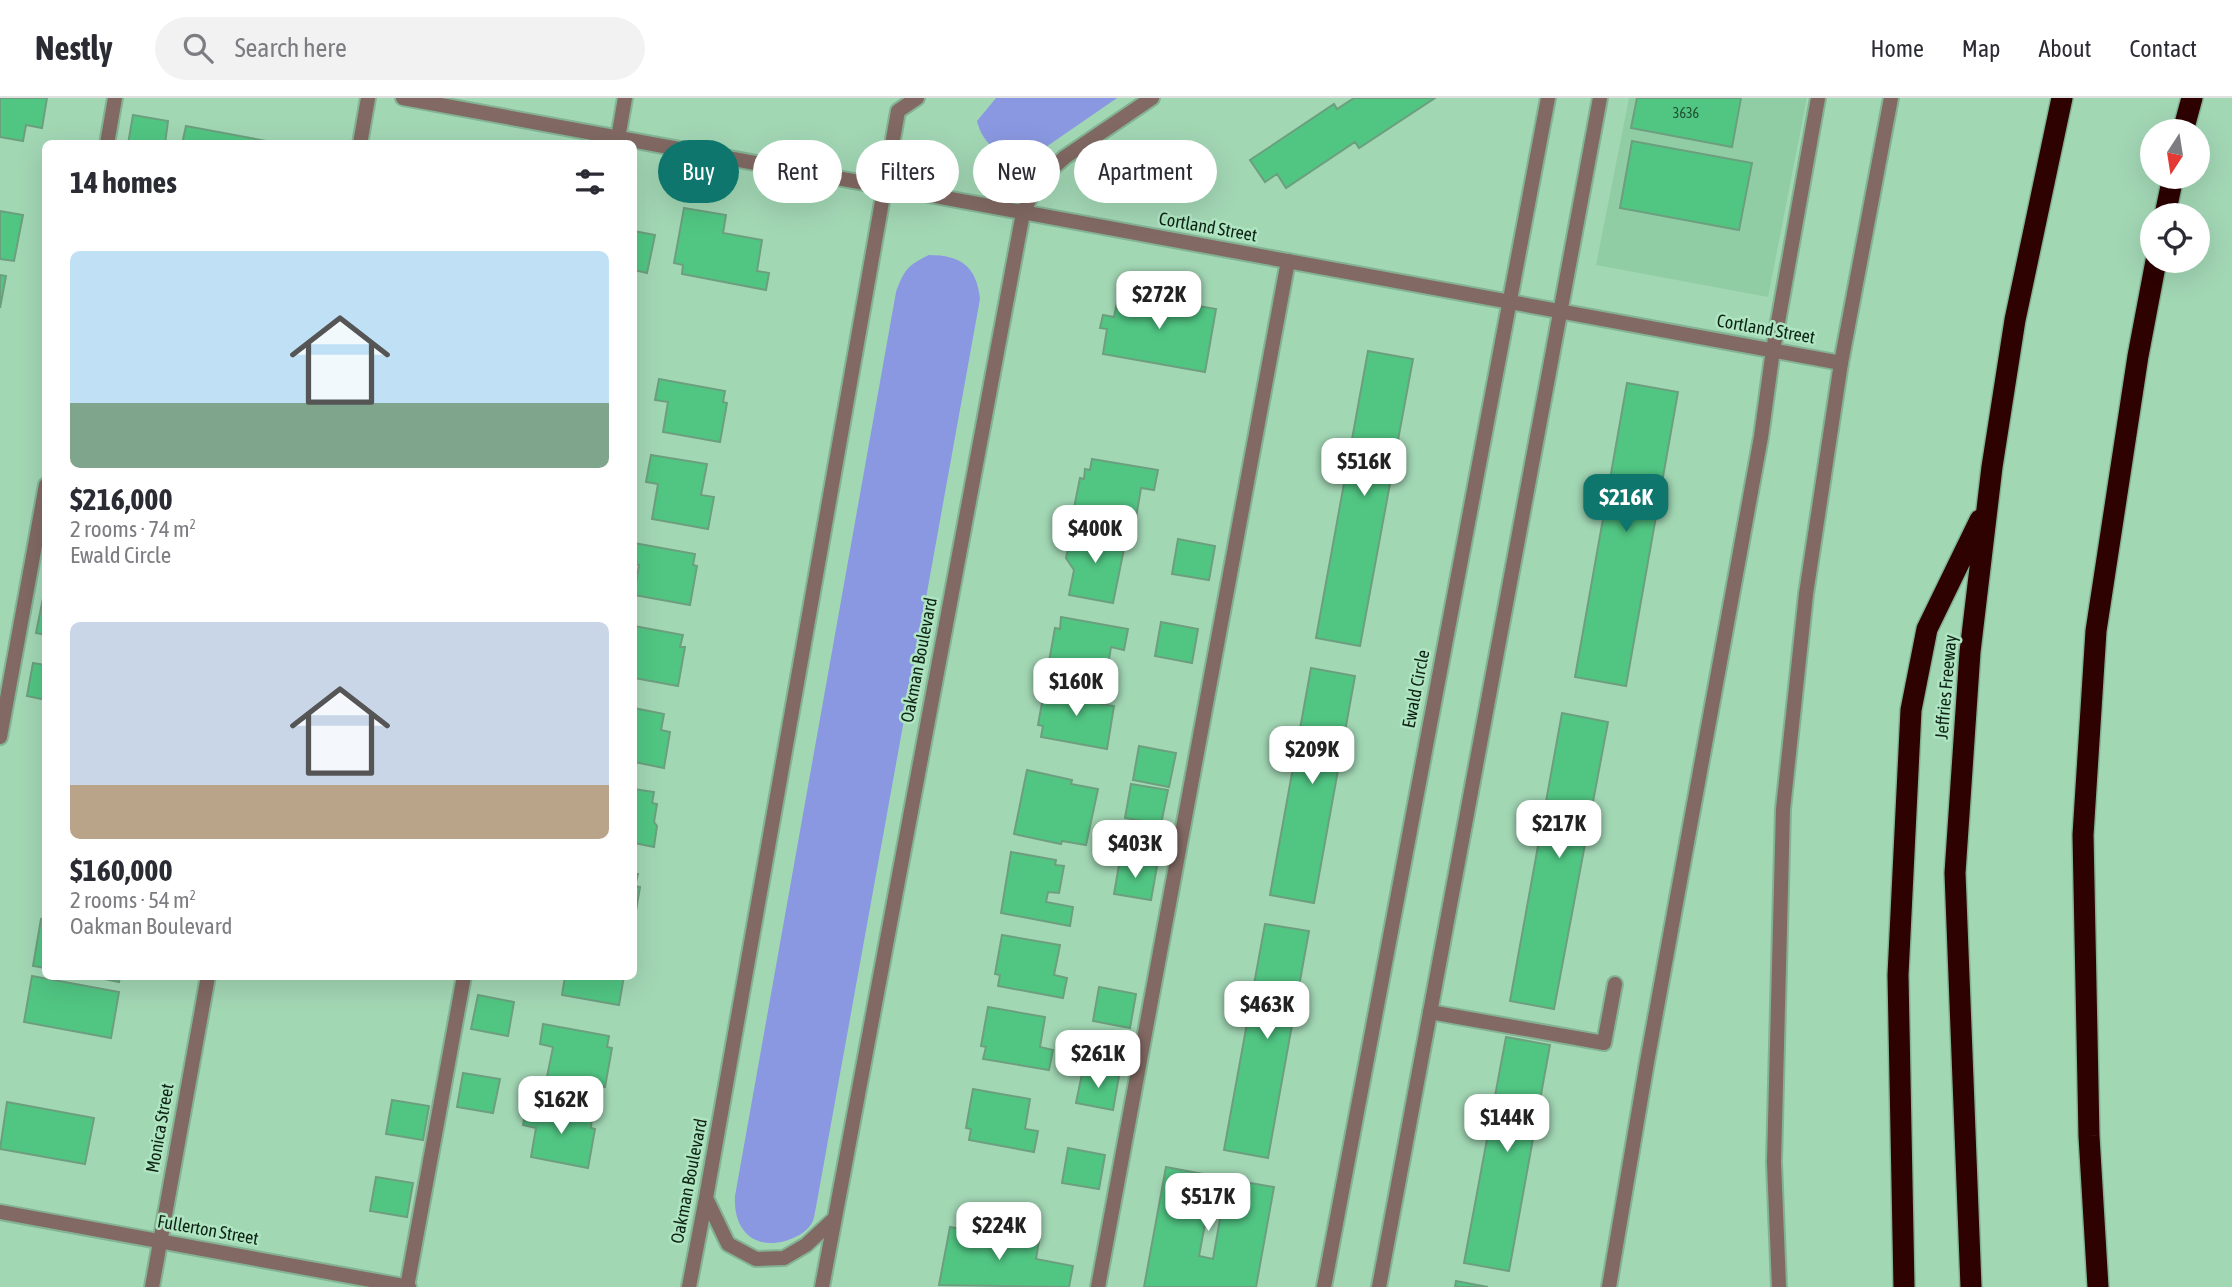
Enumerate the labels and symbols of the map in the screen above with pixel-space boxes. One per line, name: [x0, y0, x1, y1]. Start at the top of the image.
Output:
house number: 3636: [1673, 105, 1700, 121]
north arrow: [2140, 119, 2210, 189]
street label: Cortland Street: [1157, 208, 1259, 245]
pin: $272K: [1110, 272, 1208, 331]
street label: Cortland Street: [1715, 310, 1817, 347]
pin: $516K: [1315, 438, 1413, 498]
pin: $216K: [1577, 474, 1675, 534]
pin: $400K: [1046, 505, 1144, 565]
street label: Oakman Boulevard: [896, 596, 941, 724]
street label: Jeffries Freeway: [1930, 634, 1961, 740]
street label: Ewald Circle: [1398, 648, 1433, 730]
pin: $160K: [1027, 658, 1125, 718]
pin: $209K: [1263, 726, 1361, 786]
pin: $217K: [1510, 800, 1608, 860]
pin: $403K: [1086, 820, 1184, 880]
pin: $463K: [1218, 982, 1316, 1041]
pin: $261K: [1049, 1030, 1147, 1090]
pin: $162K: [512, 1076, 610, 1136]
street label: Monica Street: [141, 1082, 178, 1174]
pin: $144K: [1458, 1094, 1556, 1154]
street label: Oakman Boulevard: [666, 1117, 711, 1245]
pin: $517K: [1159, 1174, 1257, 1233]
pin: $224K: [950, 1202, 1048, 1262]
street label: Fullerton Street: [156, 1210, 260, 1249]

